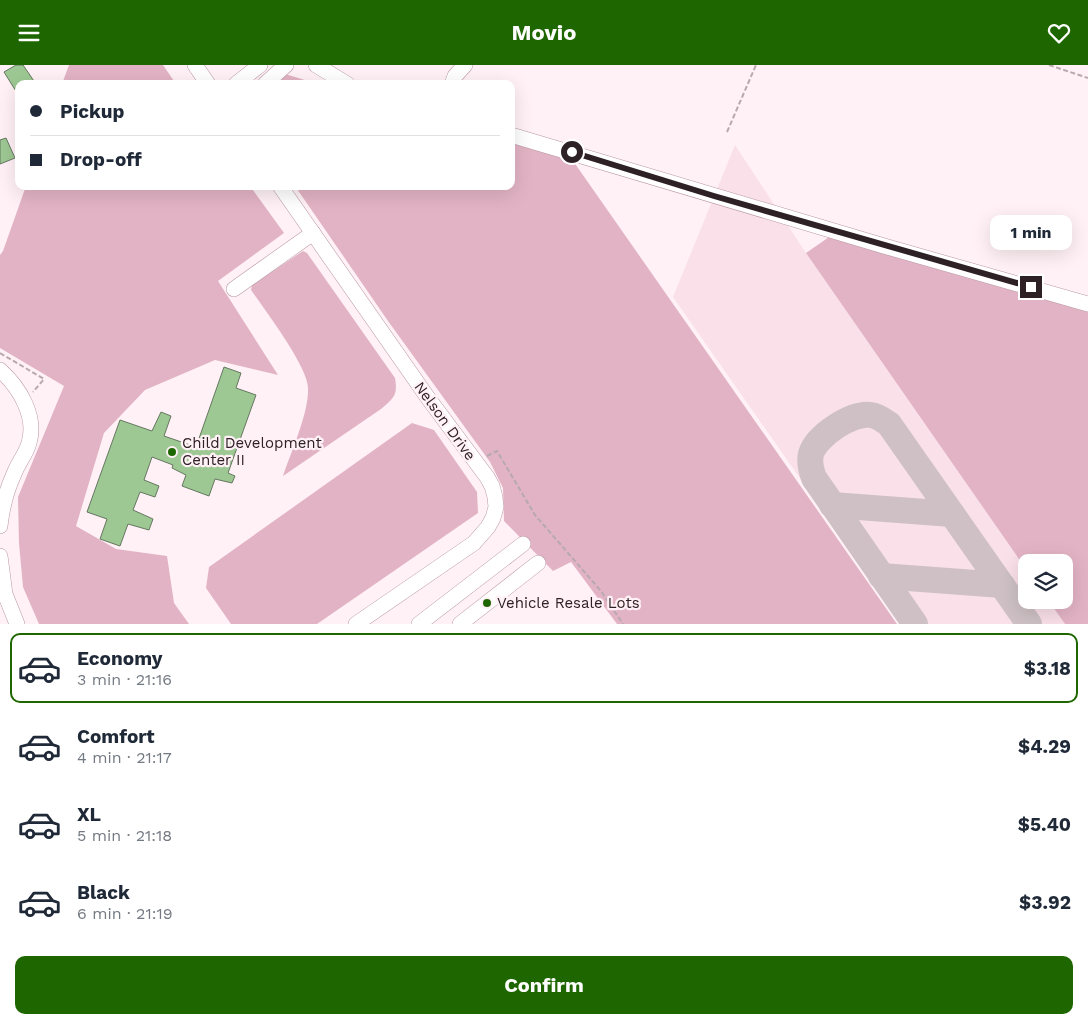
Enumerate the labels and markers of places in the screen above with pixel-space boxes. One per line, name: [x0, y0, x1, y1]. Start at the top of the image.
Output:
place label: Child Development Center II: [182, 434, 323, 469]
marker: Child Development Center II: [166, 446, 178, 458]
place label: Vehicle Resale Lots: [497, 594, 640, 612]
marker: Vehicle Resale Lots: [481, 597, 493, 609]

